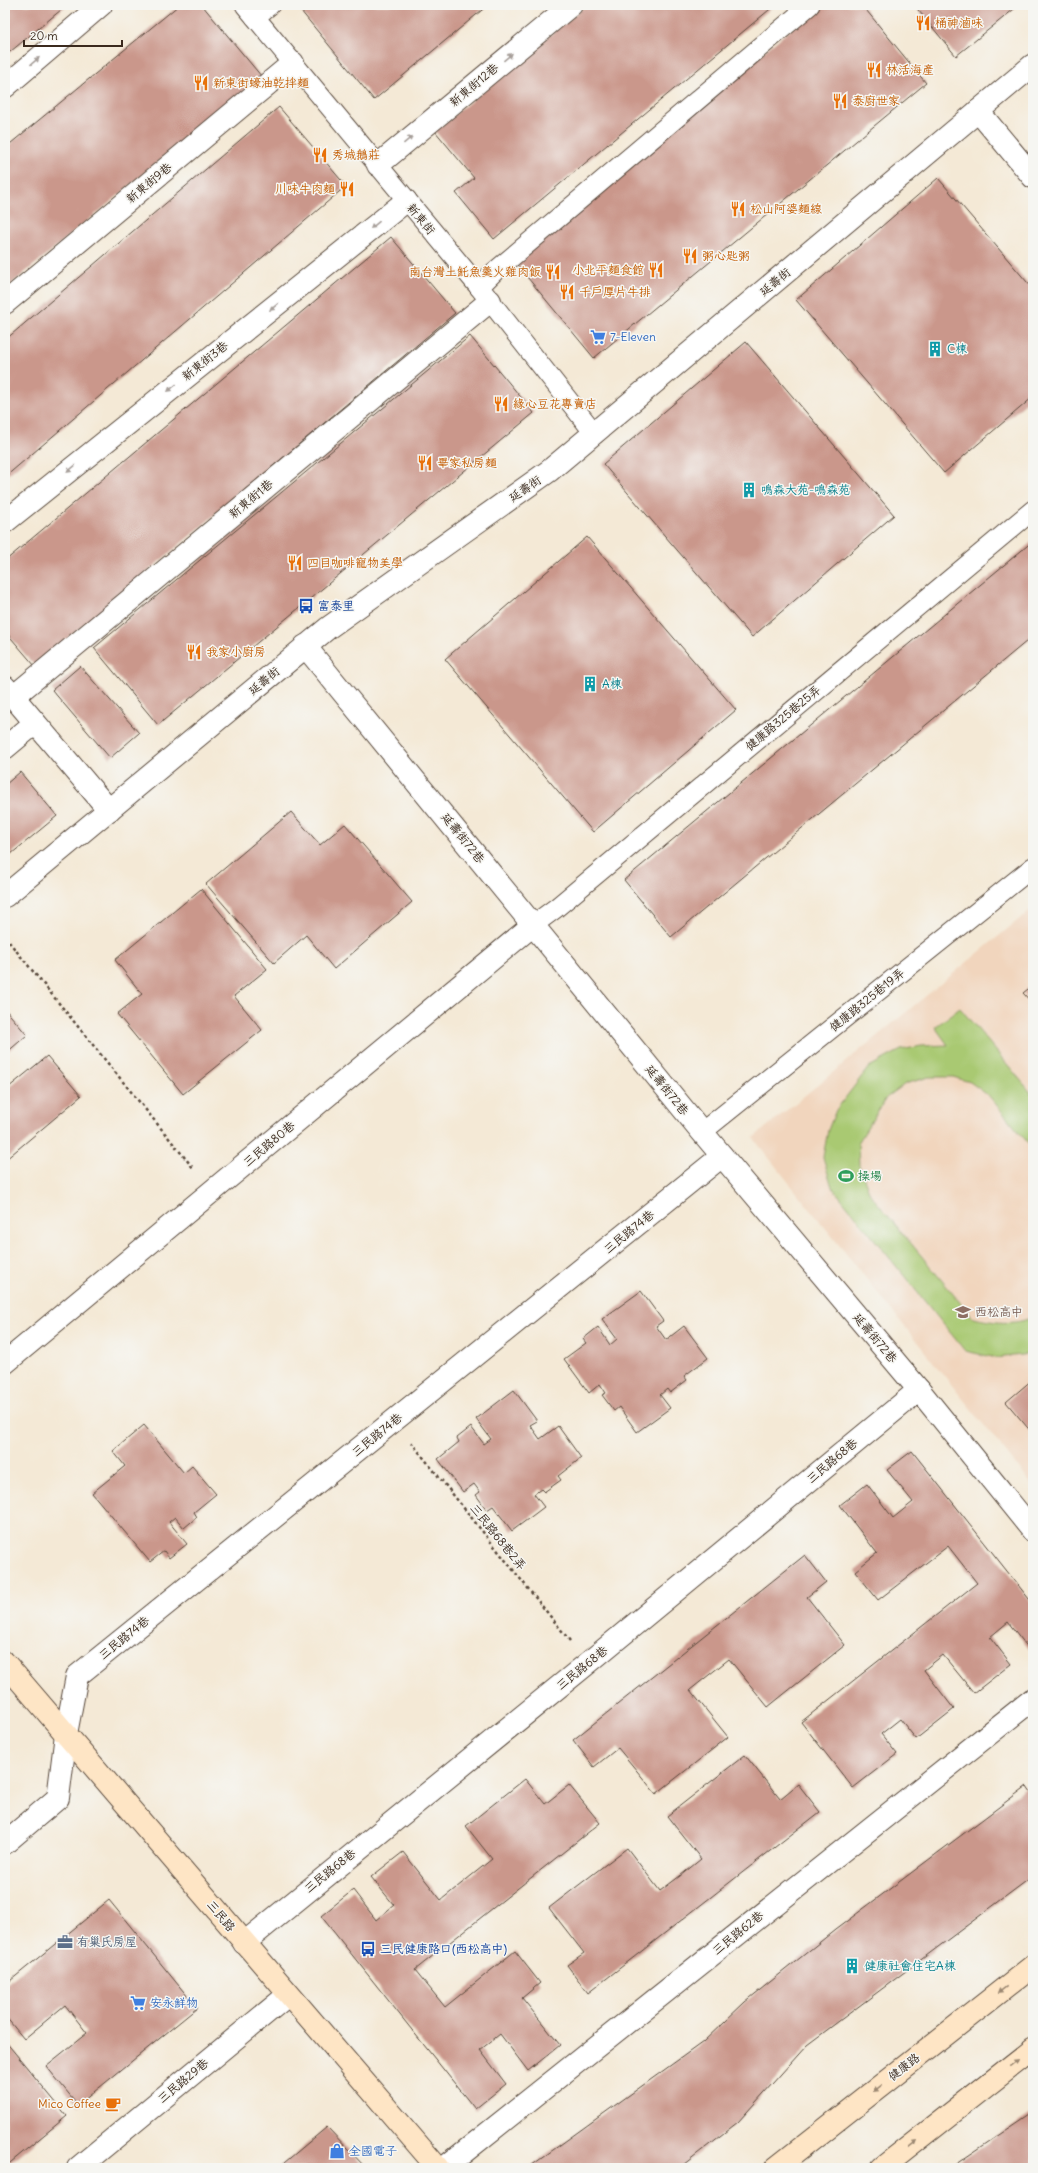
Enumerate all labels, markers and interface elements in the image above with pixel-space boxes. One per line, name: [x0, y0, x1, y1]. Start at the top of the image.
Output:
restaurant icon: 桶神滷味: [914, 14, 932, 32]
place label: 桶神滷味: [935, 15, 983, 30]
scale bar: [24, 22, 122, 48]
text: 20 m: [30, 28, 58, 43]
one-way arrow: [503, 53, 513, 62]
one-way arrow: [29, 57, 40, 66]
street label: 新東街12巷: [446, 60, 501, 109]
restaurant icon: 林活海產: [865, 61, 883, 79]
place label: 林活海產: [886, 62, 934, 77]
restaurant icon: 新東街蠔油乾拌麵: [192, 74, 210, 92]
place label: 新東街蠔油乾拌麵: [213, 75, 309, 90]
restaurant icon: 泰廚世家: [831, 92, 849, 110]
place label: 泰廚世家: [852, 93, 900, 108]
one-way arrow: [403, 136, 413, 145]
restaurant icon: 秀城鵝莊: [311, 146, 329, 164]
place label: 秀城鵝莊: [332, 147, 380, 162]
street label: 新東街9巷: [123, 159, 175, 206]
restaurant icon: 川味牛肉麵: [338, 180, 356, 198]
place label: 川味牛肉麵: [275, 181, 335, 196]
street label: 新東街: [404, 200, 439, 237]
restaurant icon: 松山阿婆麵線: [729, 200, 747, 218]
place label: 松山阿婆麵線: [750, 201, 822, 216]
one-way arrow: [370, 221, 381, 230]
restaurant icon: 粥心匙粥: [681, 247, 699, 265]
place label: 粥心匙粥: [702, 248, 750, 263]
restaurant icon: 小北平麵食館: [647, 261, 665, 279]
place label: 小北平麵食館: [572, 262, 644, 277]
restaurant icon: 南台灣土魠魚羹火雞肉飯: [544, 263, 562, 281]
place label: 南台灣土魠魚羹火雞肉飯: [409, 264, 541, 279]
street label: 延壽街: [756, 264, 793, 299]
restaurant icon: 千戶厚片牛排: [558, 283, 576, 301]
place label: 千戶厚片牛排: [579, 284, 651, 299]
one-way arrow: [268, 302, 279, 311]
supermarket icon: 7-Eleven: [589, 328, 607, 346]
place label: 7-Eleven: [610, 329, 656, 344]
street label: 新東街3巷: [179, 338, 231, 384]
building icon: C棟: [926, 340, 944, 358]
place label: C棟: [947, 341, 967, 356]
one-way arrow: [167, 383, 178, 392]
restaurant icon: 緣心豆花專賣店: [492, 395, 510, 413]
place label: 緣心豆花專賣店: [513, 396, 597, 411]
restaurant icon: 畢家私房麵: [416, 454, 434, 472]
place label: 畢家私房麵: [437, 455, 497, 470]
one-way arrow: [65, 465, 76, 473]
street label: 延壽街: [506, 472, 544, 505]
street label: 新東街1巷: [226, 476, 276, 521]
building icon: 鳴森大苑-鳴森苑: [740, 481, 758, 499]
place label: 鳴森大苑-鳴森苑: [761, 482, 850, 497]
restaurant icon: 四目咖啡寵物美學: [286, 554, 304, 572]
place label: 四目咖啡寵物美學: [307, 555, 403, 570]
bus stop icon: 富泰里: [297, 597, 315, 615]
place label: 富泰里: [318, 598, 354, 613]
restaurant icon: 我家小廚房: [185, 643, 203, 661]
place label: 我家小廚房: [206, 644, 266, 659]
street label: 延壽街: [245, 663, 282, 698]
building icon: A棟: [581, 675, 599, 693]
place label: A棟: [602, 676, 622, 691]
street label: 健康路325巷25弄: [742, 682, 823, 754]
street label: 延壽街72巷: [439, 809, 488, 866]
street label: 健康路325巷19弄: [826, 965, 907, 1034]
street label: 延壽街72巷: [643, 1061, 692, 1118]
street label: 三民路80巷: [240, 1118, 298, 1170]
sports icon: 操場: [837, 1167, 855, 1185]
place label: 操場: [858, 1168, 882, 1183]
street label: 三民路74巷: [600, 1207, 657, 1256]
school or university icon: 西松高中: [954, 1303, 972, 1321]
place label: 西松高中: [975, 1304, 1023, 1319]
street label: 延壽街72巷: [850, 1310, 901, 1366]
street label: 三民路74巷: [348, 1410, 405, 1459]
street label: 三民路68巷: [803, 1435, 860, 1486]
street label: 三民路68巷2弄: [467, 1501, 530, 1573]
street label: 三民路74巷: [95, 1613, 152, 1662]
street label: 三民路68巷: [553, 1642, 610, 1693]
street label: 三民路68巷: [301, 1845, 358, 1896]
street label: 三民路: [204, 1897, 239, 1934]
street label: 三民路62巷: [709, 1907, 766, 1958]
office icon: 有巢氏房屋: [56, 1933, 74, 1951]
place label: 有巢氏房屋: [77, 1934, 137, 1949]
bus stop icon: 三民健康路口(西松高中): [359, 1940, 377, 1958]
place label: 三民健康路口(西松高中): [380, 1941, 508, 1956]
building icon: 健康社會住宅A棟: [843, 1957, 861, 1975]
place label: 健康社會住宅A棟: [864, 1958, 956, 1973]
one-way arrow: [997, 1986, 1008, 1995]
supermarket icon: 安永鮮物: [129, 1994, 147, 2012]
place label: 安永鮮物: [150, 1995, 198, 2010]
street label: 健康路: [885, 2050, 922, 2084]
street label: 三民路29巷: [154, 2055, 211, 2106]
one-way arrow: [1009, 2059, 1020, 2068]
one-way arrow: [872, 2083, 883, 2092]
cafe icon: Mico Coffee: [104, 2095, 122, 2113]
place label: Mico Coffee: [38, 2096, 101, 2111]
one-way arrow: [907, 2139, 918, 2148]
shop icon: 全國電子: [328, 2142, 346, 2160]
place label: 全國電子: [349, 2143, 397, 2158]

